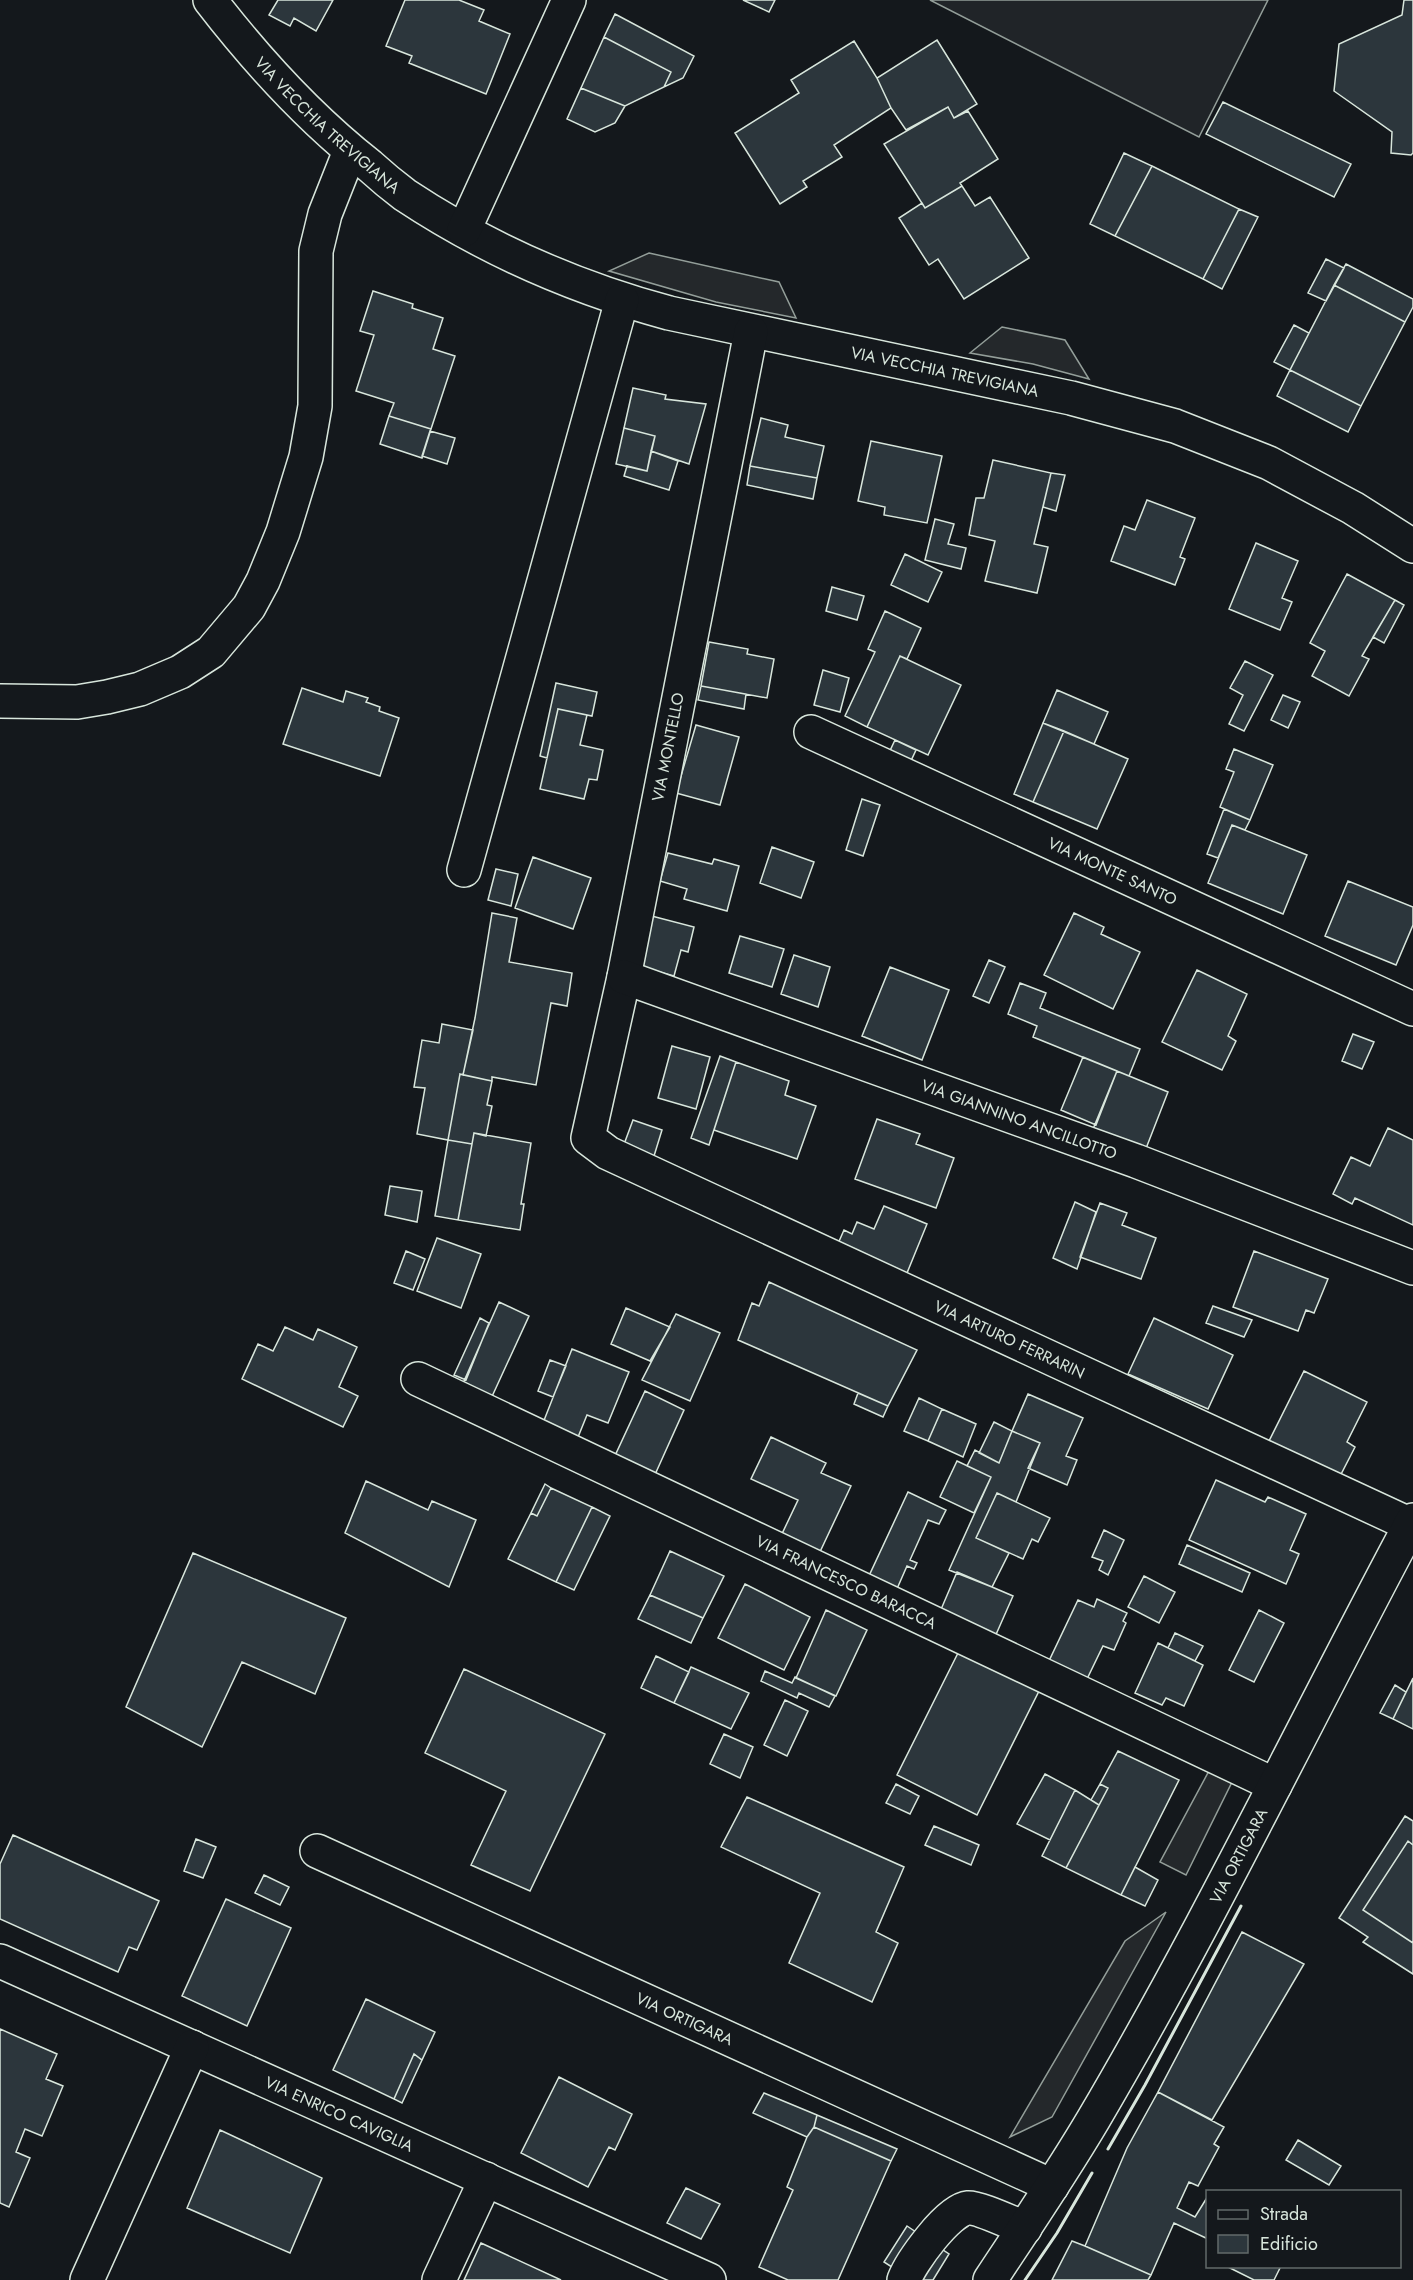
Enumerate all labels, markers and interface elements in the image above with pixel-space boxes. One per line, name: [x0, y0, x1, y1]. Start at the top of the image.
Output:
street label: VIA VECCHIA TREVIGIANA: [250, 51, 406, 199]
street label: VIA VECCHIA TREVIGIANA: [849, 340, 1041, 402]
street label: VIA MONTELLO: [646, 691, 690, 803]
street label: VIA MONTE SANTO: [1044, 831, 1181, 910]
street label: VIA GIANNINO ANCILLOTTO: [918, 1073, 1120, 1165]
street label: VIA ARTURO FERRARIN: [930, 1294, 1089, 1384]
street label: VIA FRANCESCO BARACCA: [752, 1529, 941, 1635]
street label: VIA ORTIGARA: [1204, 1803, 1273, 1907]
street label: VIA ORTIGARA: [632, 1986, 737, 2051]
street label: VIA ENRICO CAVIGLIA: [261, 2070, 418, 2157]
legend: [1206, 2190, 1401, 2268]
text: Strada: [1260, 2201, 1308, 2227]
text: Edificio: [1260, 2231, 1318, 2257]

